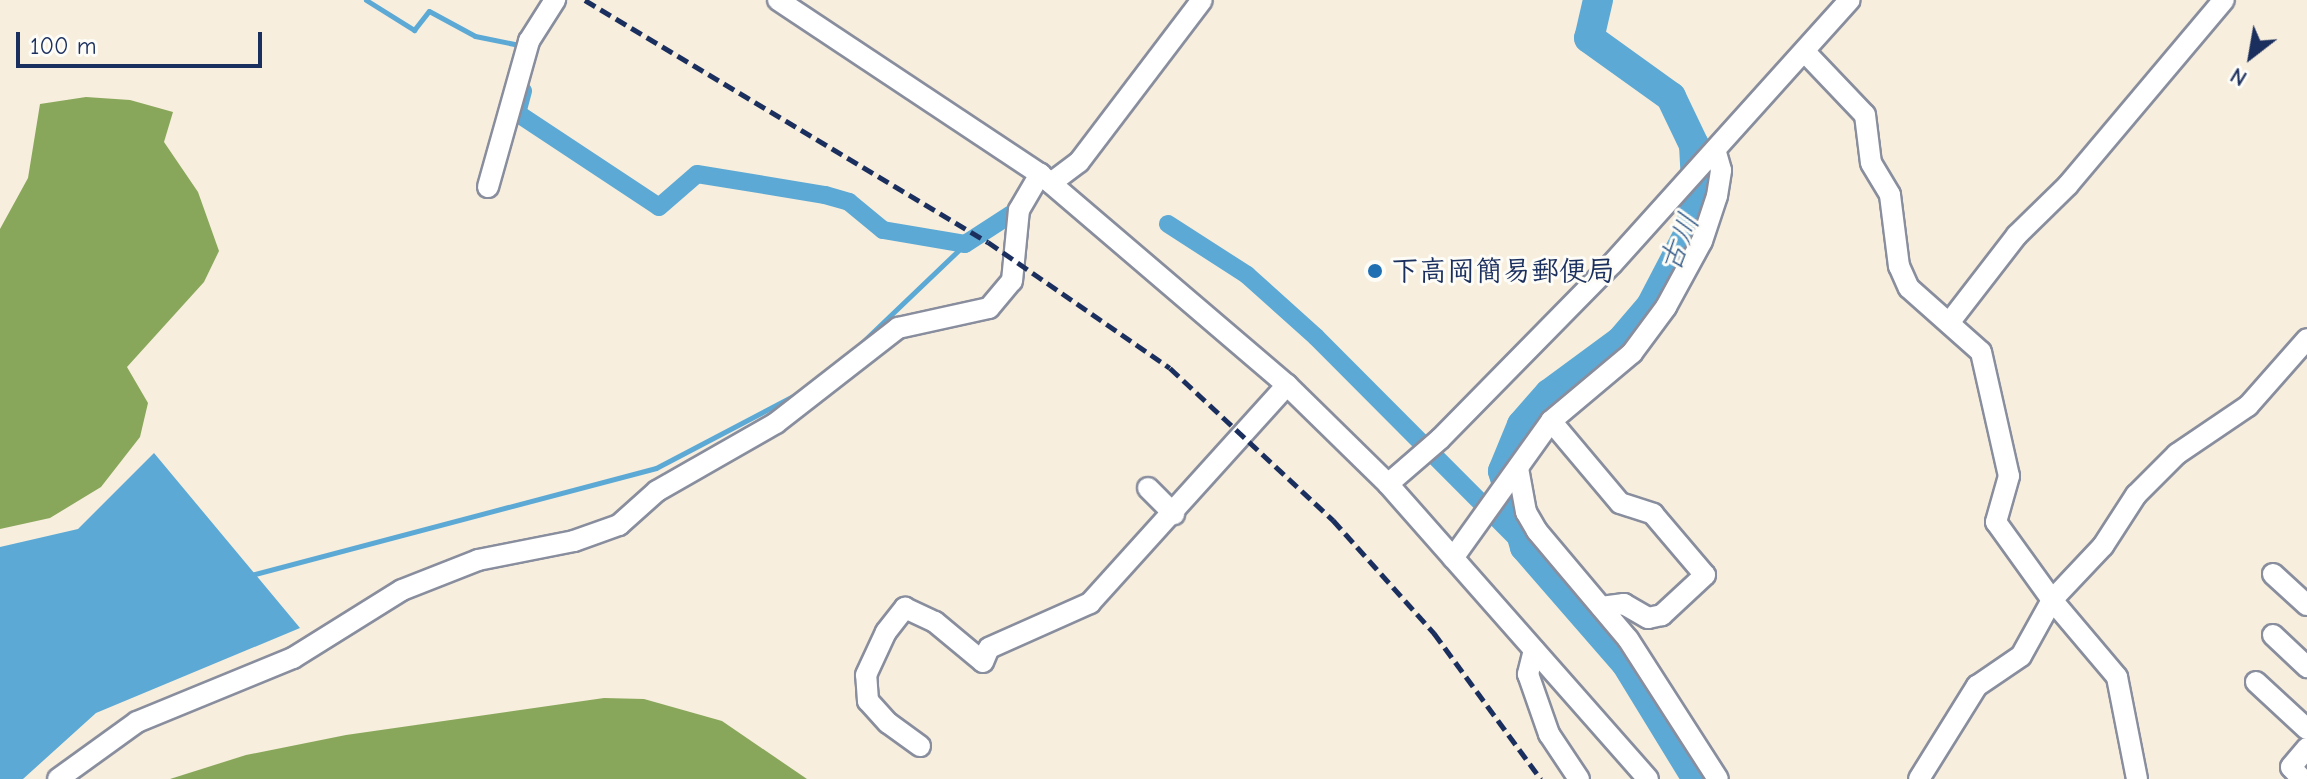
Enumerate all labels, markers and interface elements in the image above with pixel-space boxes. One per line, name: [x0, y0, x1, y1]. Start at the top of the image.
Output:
scale bar: [20, 16, 266, 66]
north arrow: [2211, 16, 2291, 96]
text: 100 m: [30, 32, 97, 60]
text: N: [2226, 62, 2251, 91]
water label: 古川: [1652, 208, 1708, 278]
place label: 下高岡簡易郵便局: [1391, 254, 1615, 288]
marker: 下高岡簡易郵便局: [1366, 262, 1384, 280]

